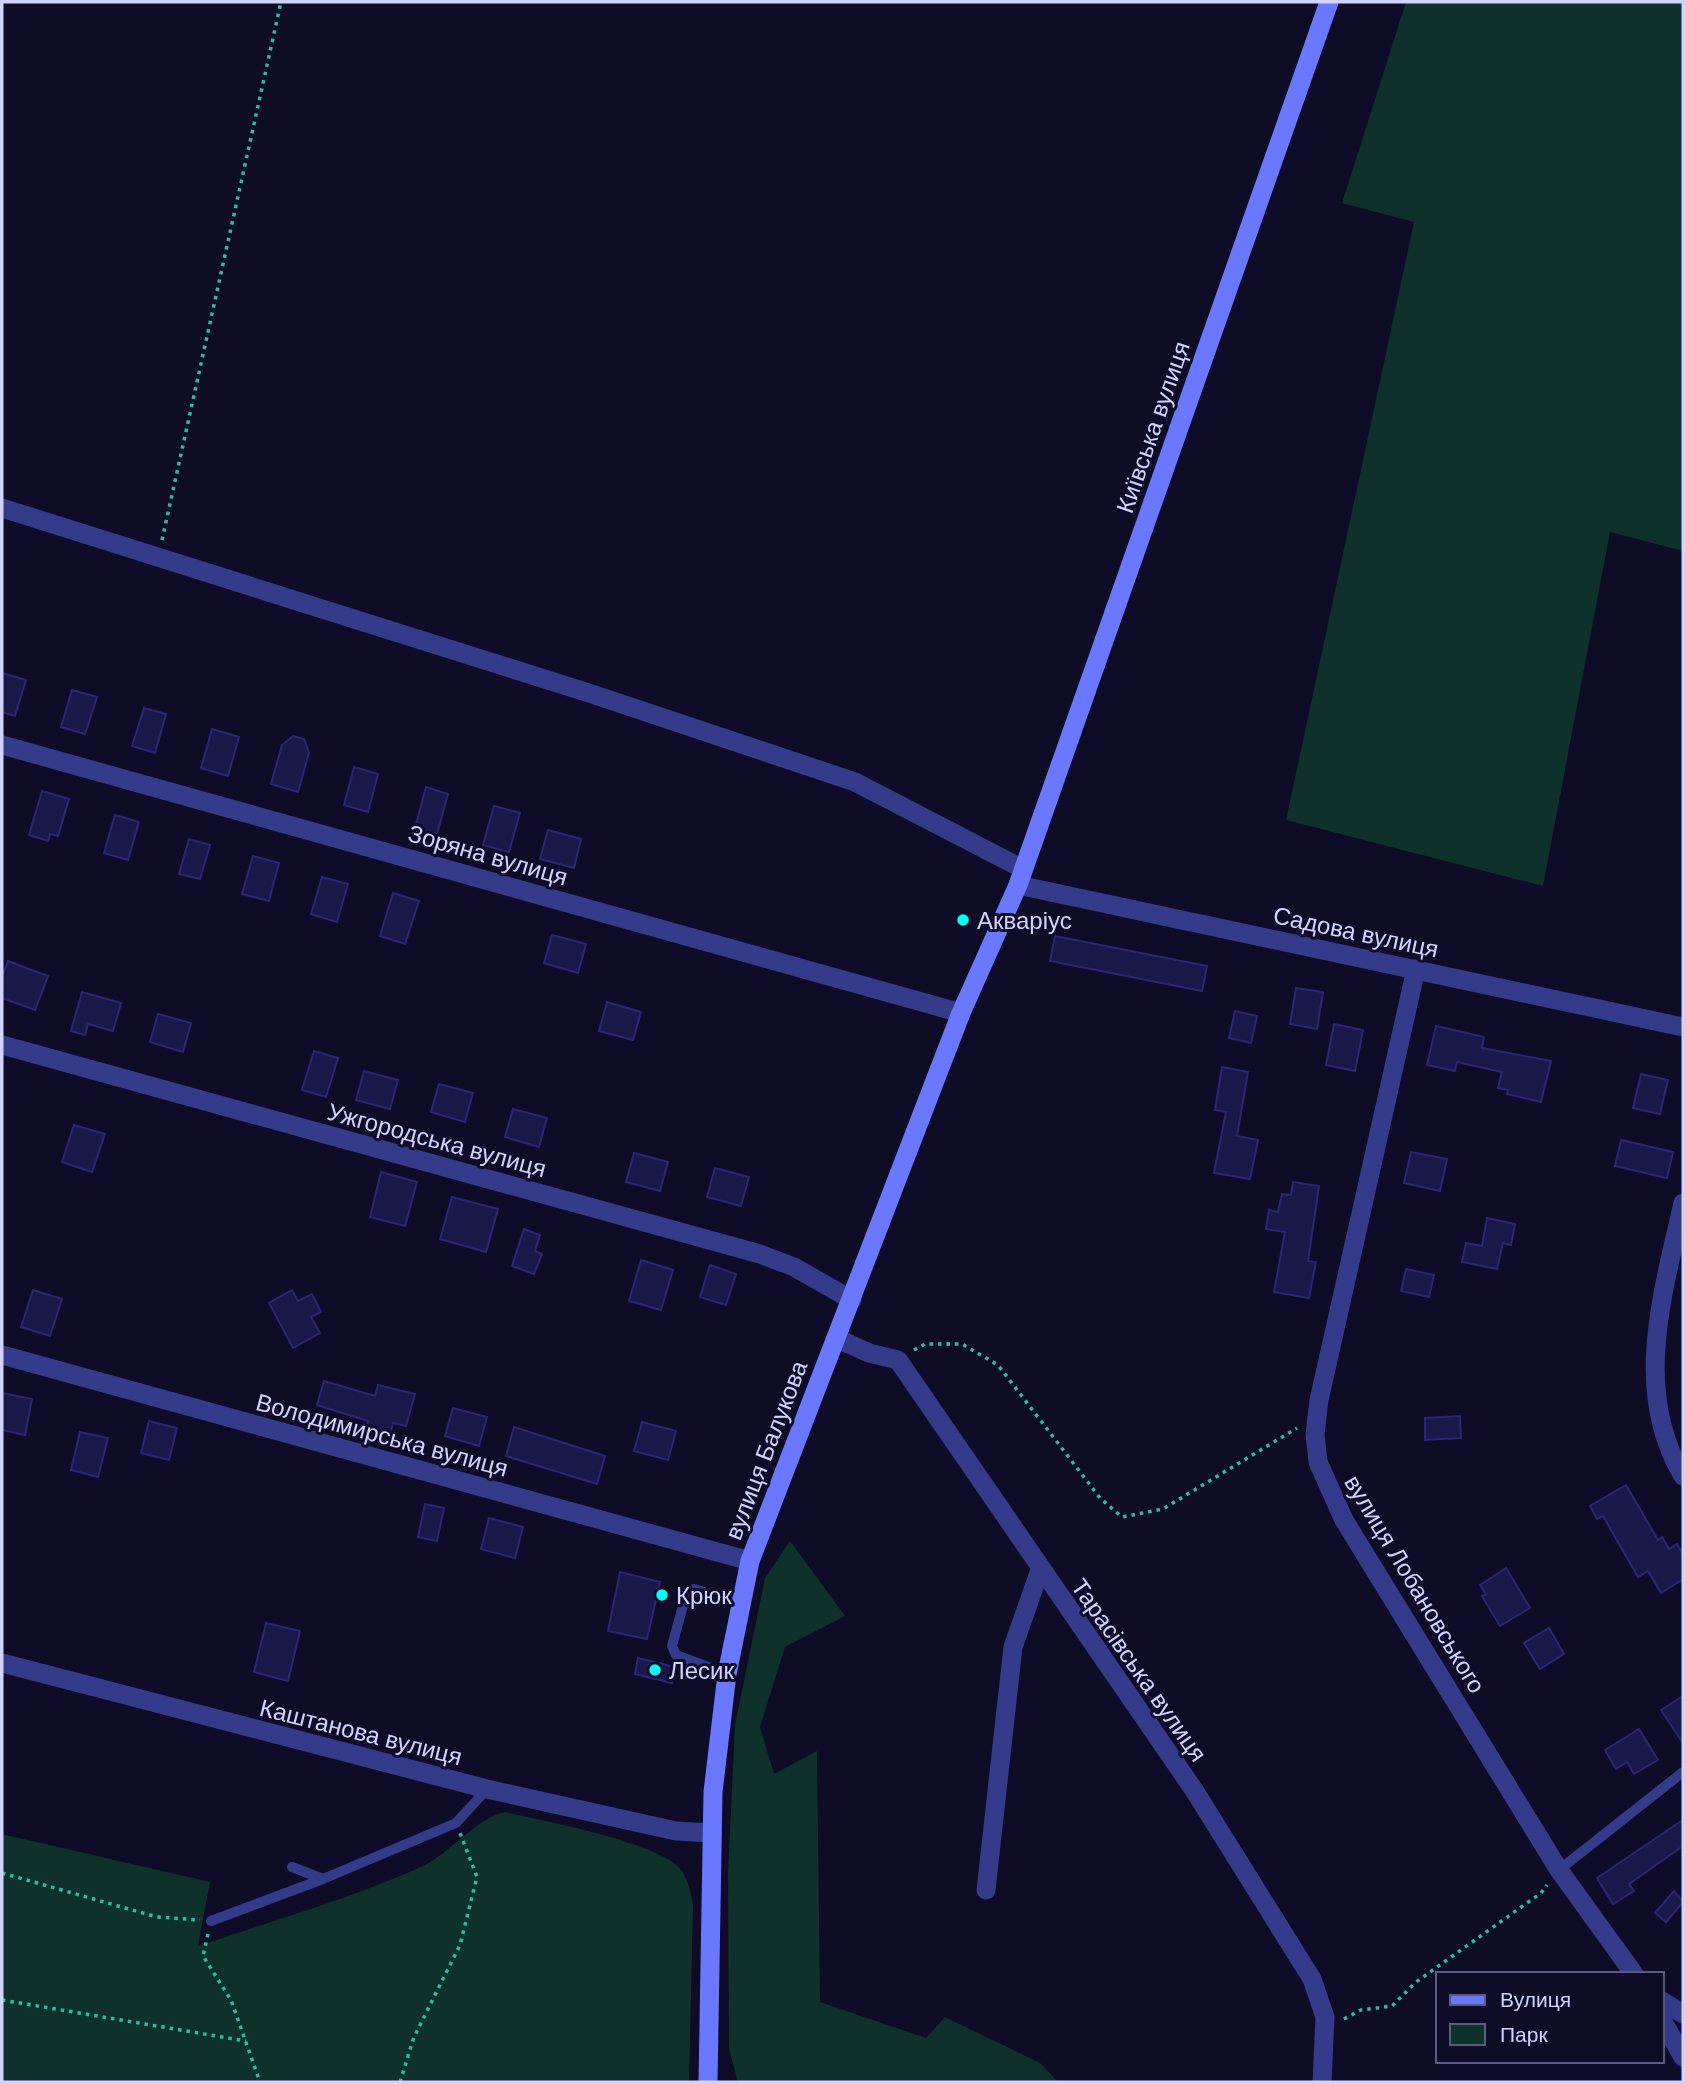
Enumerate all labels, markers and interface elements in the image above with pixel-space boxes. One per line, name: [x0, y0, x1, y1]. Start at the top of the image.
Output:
street label: Київська вулиця: [1109, 337, 1197, 517]
street label: Зоряна вулиця: [405, 817, 571, 893]
street label: Садова вулиця: [1270, 899, 1442, 965]
place label: Акваріус: [977, 905, 1072, 936]
marker: Акваріус: [955, 912, 971, 928]
street label: Ужгородська вулиця: [324, 1096, 550, 1184]
street label: вулиця Балукова: [718, 1355, 815, 1544]
street label: Володимирська вулиця: [253, 1386, 511, 1484]
street label: вулиця Лобановського: [1338, 1469, 1492, 1699]
street label: Тарасівська вулиця: [1064, 1572, 1214, 1768]
place label: Крюк: [676, 1580, 732, 1611]
marker: Крюк: [654, 1587, 670, 1603]
place label: Лесик: [669, 1655, 735, 1686]
marker: Лесик: [647, 1662, 663, 1678]
street label: Каштанова вулиця: [257, 1692, 465, 1772]
legend: [1436, 1972, 1664, 2063]
text: Вулиця: [1500, 1986, 1571, 2014]
text: Парк: [1500, 2021, 1548, 2049]

